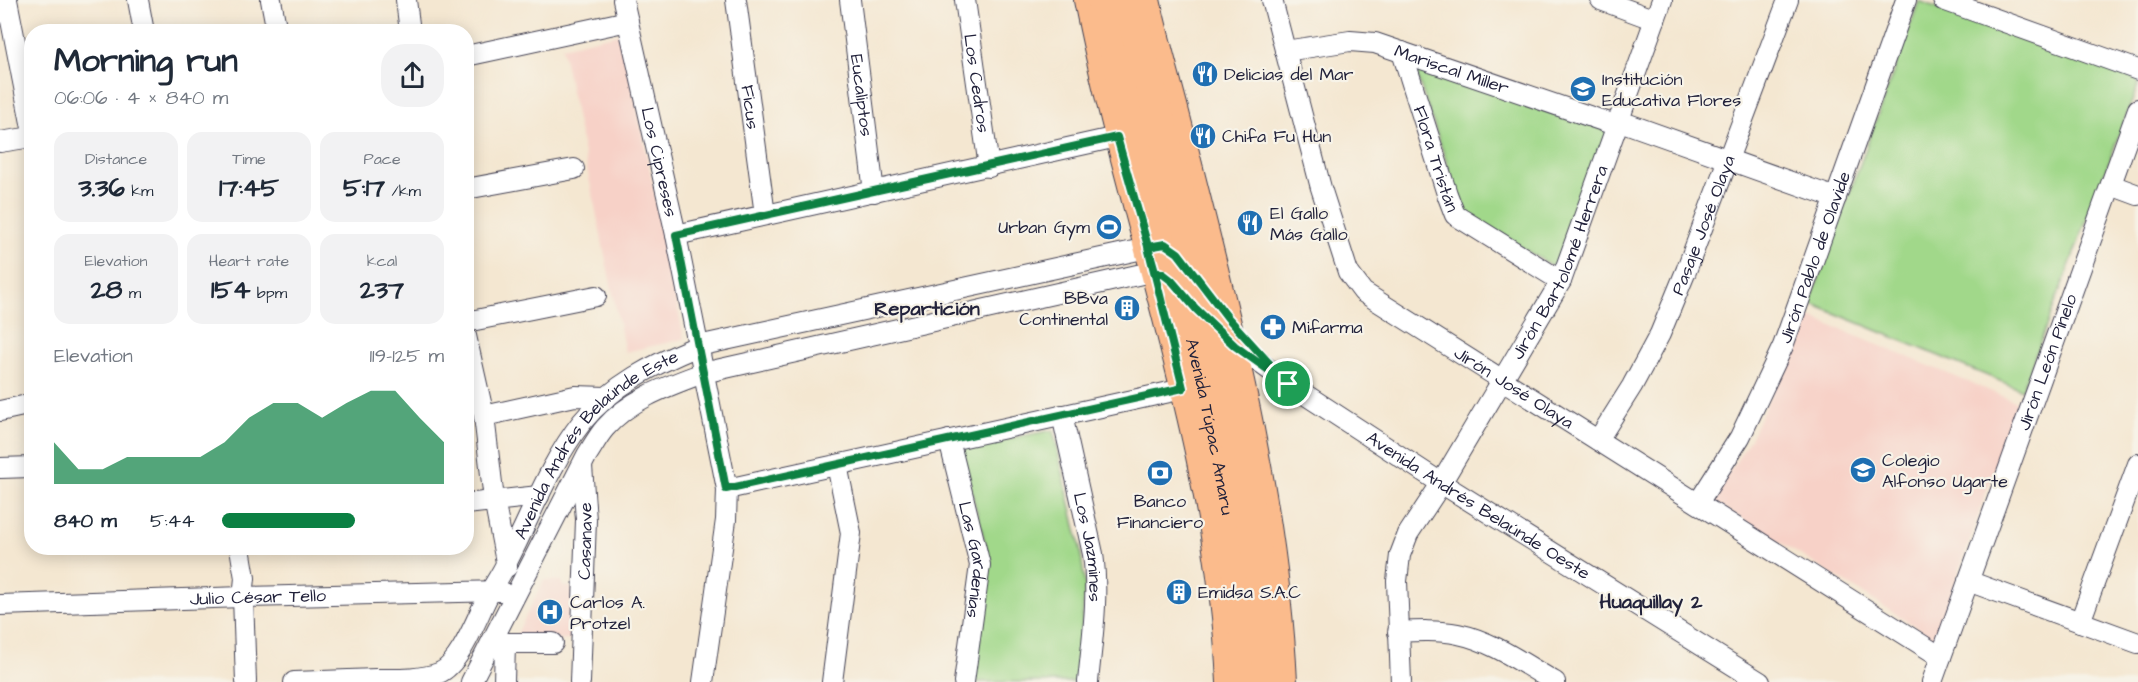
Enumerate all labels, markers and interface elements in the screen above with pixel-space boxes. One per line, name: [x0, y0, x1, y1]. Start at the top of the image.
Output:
street label: Los Cedros: [957, 32, 996, 134]
text: Morning run: [54, 38, 238, 84]
street label: Mariscal Miller: [1391, 39, 1512, 101]
button: share: [381, 44, 444, 107]
street label: Eucaliptos: [844, 53, 879, 138]
restaurant icon: Delicias del Mar: [1190, 59, 1220, 89]
place label: Delicias del Mar: [1224, 62, 1354, 87]
place label: Institución Educativa Flores: [1602, 67, 1741, 113]
school or university icon: Institución Educativa Flores: [1568, 74, 1598, 104]
street label: Ficus: [735, 83, 765, 131]
text: 06:06 · 4 × 840 m: [54, 84, 228, 112]
street label: Flora Tristán: [1407, 103, 1465, 216]
street label: Los Cipreses: [635, 105, 684, 219]
restaurant icon: Chifa Fu Hun: [1188, 121, 1218, 151]
place label: Chifa Fu Hun: [1222, 124, 1331, 149]
text: Distance: [85, 148, 147, 170]
text: Time: [232, 148, 266, 170]
text: Pace: [363, 148, 401, 170]
street label: Pasaje José Olaya: [1665, 152, 1741, 299]
street label: Jirón Bartolomé Herrera: [1505, 162, 1615, 364]
street label: Jirón Pablo de Olavide: [1773, 168, 1857, 347]
text: 3.36: [78, 170, 125, 206]
text: 17:45: [219, 170, 279, 206]
text: 5:17: [343, 170, 385, 206]
text: km: [125, 180, 154, 202]
text: /km: [385, 180, 421, 202]
place label: El Gallo Más Gallo: [1270, 201, 1348, 247]
restaurant icon: El Gallo Más Gallo: [1235, 208, 1265, 238]
sports icon: Urban Gym: [1094, 212, 1124, 242]
place label: Urban Gym: [998, 215, 1090, 241]
text: Elevation: [85, 250, 147, 272]
text: Heart rate: [209, 250, 289, 272]
text: kcal: [367, 250, 397, 272]
text: 28: [91, 272, 122, 308]
text: 154: [211, 272, 250, 308]
text: 237: [360, 272, 404, 308]
text: m: [122, 282, 141, 304]
text: bpm: [250, 282, 287, 304]
place label: BBva Continental: [1019, 286, 1108, 332]
street label: Jirón León Pinelo: [2012, 291, 2083, 434]
building icon: BBva Continental: [1112, 293, 1142, 323]
district label: Repartición: [874, 295, 980, 323]
pharmacy icon: Mifarma: [1258, 312, 1288, 342]
place label: Mifarma: [1292, 315, 1363, 340]
street label: Avenida Túpac Amaru: [1179, 336, 1240, 517]
street label: Jirón José Olaya: [1449, 340, 1578, 435]
text: Elevation: [54, 342, 133, 370]
text: 119–125 m: [370, 342, 444, 370]
street label: Avenida Andrés Belaúnde Este: [508, 344, 682, 543]
pin: [1262, 358, 1313, 409]
icon: arrive: [1271, 367, 1304, 400]
street label: Avenida Andrés Belaúnde Oeste: [1361, 426, 1595, 586]
place label: Colegio Alfonso Ugarte: [1882, 448, 2008, 495]
school or university icon: Colegio Alfonso Ugarte: [1848, 455, 1878, 485]
bank icon: Banco Financiero: [1145, 458, 1175, 488]
place label: Banco Financiero: [1117, 489, 1203, 535]
street label: Los Jazmines: [1067, 490, 1107, 602]
street label: Las Gardenias: [952, 499, 993, 620]
street label: Casanave: [572, 501, 599, 580]
text: 840 m: [54, 507, 117, 535]
text: 5:44: [150, 507, 195, 535]
building icon: Emidsa S.A.C: [1164, 577, 1194, 607]
place label: Emidsa S.A.C: [1198, 580, 1301, 605]
street label: Julio César Tello: [189, 583, 326, 612]
district label: Huaquillay 2: [1600, 588, 1703, 617]
place label: Carlos A. Protzel: [570, 590, 645, 636]
hospital icon: Carlos A. Protzel: [535, 597, 565, 627]

